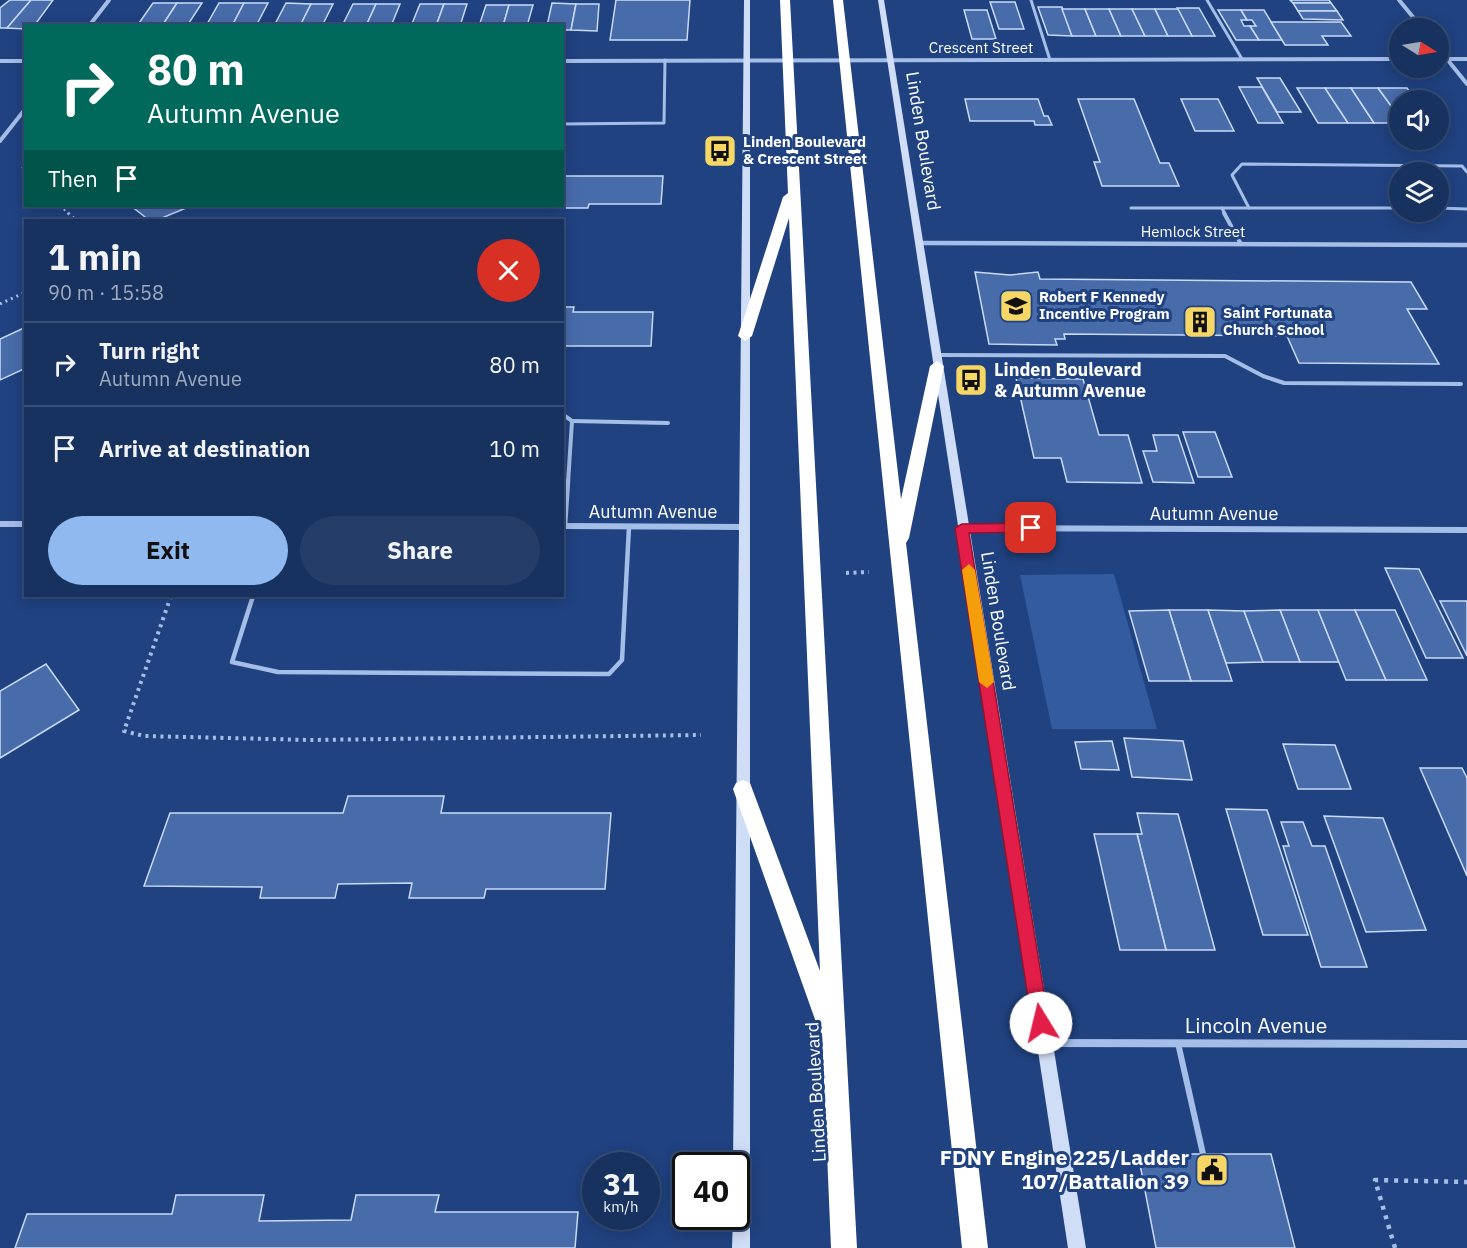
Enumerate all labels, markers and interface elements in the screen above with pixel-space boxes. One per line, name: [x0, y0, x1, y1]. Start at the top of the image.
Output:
north arrow: [1389, 18, 1449, 78]
map controls: [1389, 18, 1449, 222]
street label: Crescent Street: [929, 38, 1033, 57]
text: 80 m: [147, 42, 245, 97]
icon: right: [48, 48, 126, 126]
street label: Linden Boulevard: [901, 70, 946, 212]
button: sound: [1389, 90, 1449, 150]
text: Autumn Avenue: [147, 95, 340, 130]
place label: Linden Boulevard & Crescent Street: [743, 132, 867, 168]
bus stop icon: Linden Boulevard & Crescent Street: [702, 133, 738, 169]
icon: arrive: [110, 162, 143, 195]
button: layers: [1389, 162, 1449, 222]
text: Then: [48, 164, 98, 193]
street label: Hemlock Street: [1141, 222, 1245, 241]
text: 1 min: [48, 233, 142, 280]
button: close: [477, 239, 540, 302]
text: 90 m · 15:58: [48, 279, 164, 306]
place label: Robert F Kennedy Incentive Program: [1039, 287, 1170, 323]
school or university icon: Robert F Kennedy Incentive Program: [998, 288, 1034, 324]
place label: Saint Fortunata Church School: [1223, 303, 1333, 339]
building icon: Saint Fortunata Church School: [1182, 304, 1218, 340]
text: Turn right: [99, 336, 200, 365]
icon: right: [48, 348, 81, 381]
text: 80 m: [489, 350, 540, 379]
place label: Linden Boulevard & Autumn Avenue: [994, 358, 1146, 402]
bus stop icon: Linden Boulevard & Autumn Avenue: [953, 362, 989, 398]
text: Autumn Avenue: [99, 365, 242, 392]
icon: arrive: [48, 432, 81, 465]
text: Arrive at destination: [99, 434, 310, 463]
text: 10 m: [489, 434, 540, 463]
street label: Autumn Avenue: [589, 500, 717, 523]
pin: [1005, 502, 1056, 553]
street label: Autumn Avenue: [1150, 502, 1278, 525]
icon: arrive: [1014, 511, 1047, 544]
button: Exit: [48, 516, 288, 585]
button: Share: [300, 516, 540, 585]
street label: Linden Boulevard: [976, 550, 1021, 692]
position arrow: [1009, 991, 1073, 1055]
street label: Lincoln Avenue: [1185, 1011, 1327, 1039]
street label: Linden Boulevard: [800, 1021, 831, 1163]
place label: FDNY Engine 225/Ladder 107/Battalion 39: [940, 1143, 1190, 1195]
speed limit sign: 40: [672, 1152, 750, 1230]
public building icon: FDNY Engine 225/Ladder 107/Battalion 39: [1194, 1152, 1230, 1188]
text: 31: [603, 1164, 639, 1203]
text: km/h: [603, 1197, 639, 1216]

